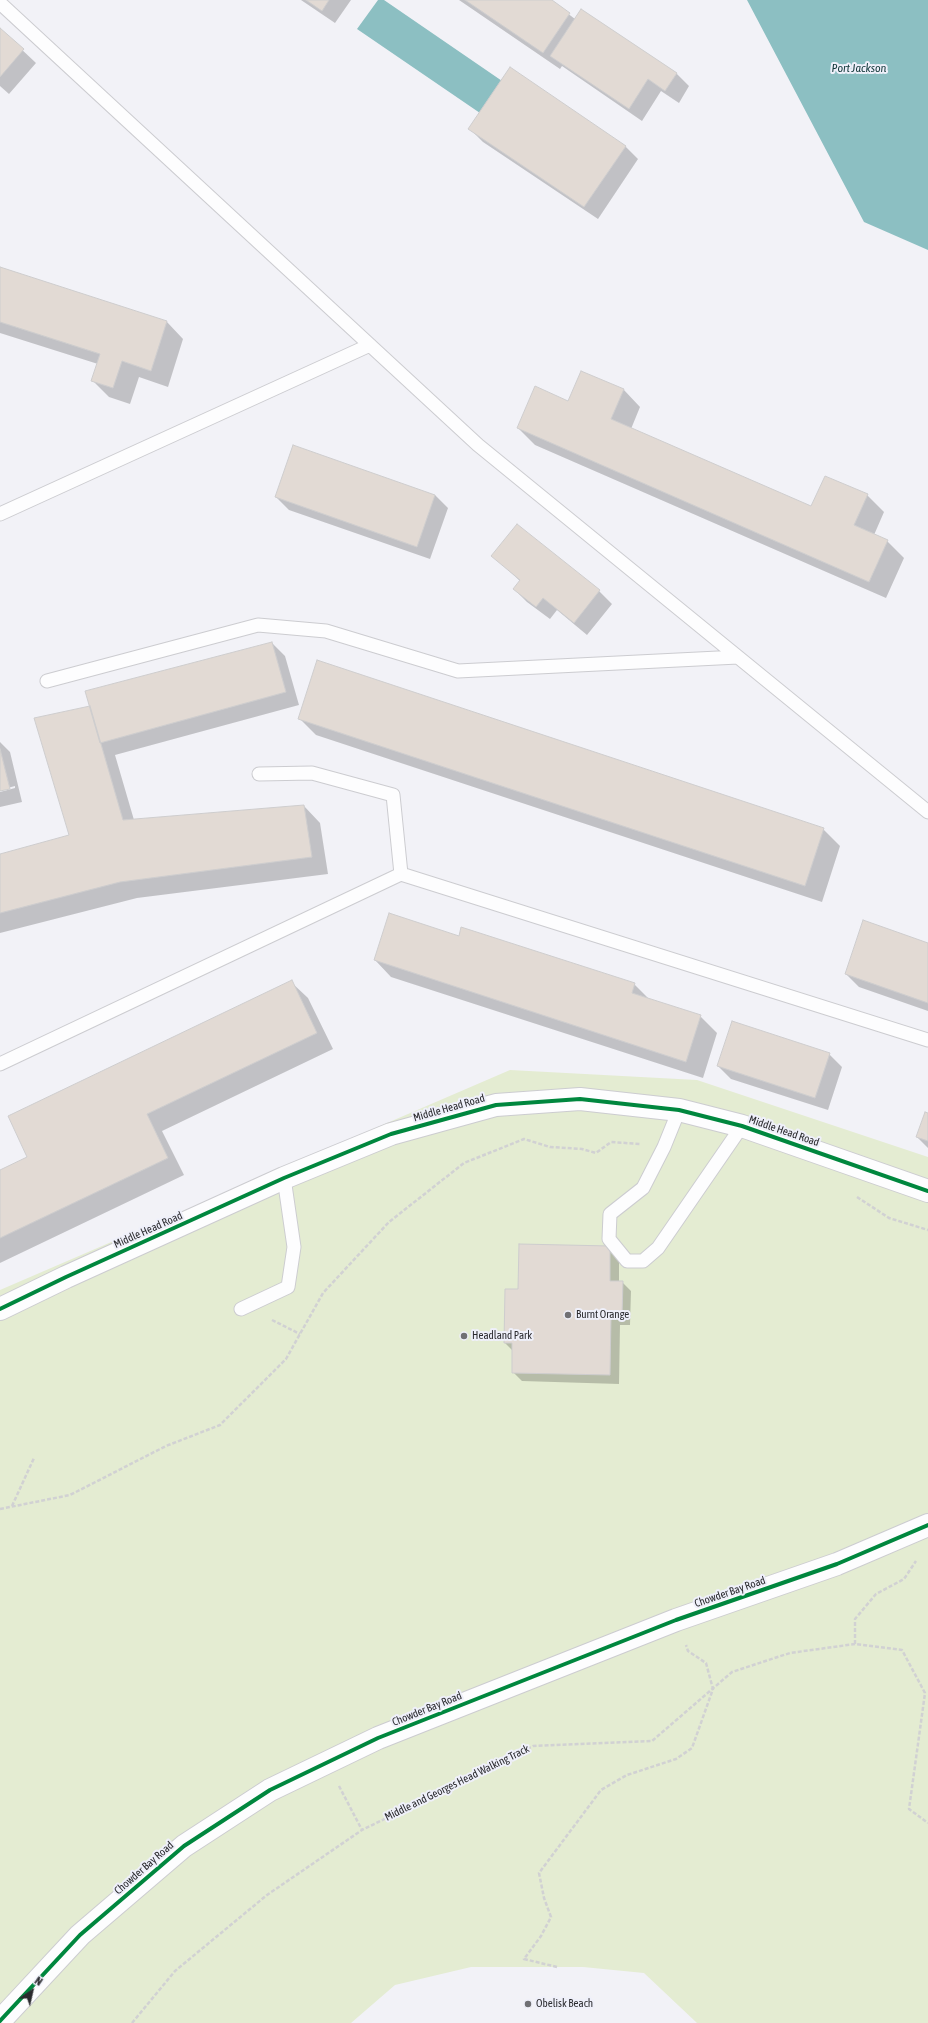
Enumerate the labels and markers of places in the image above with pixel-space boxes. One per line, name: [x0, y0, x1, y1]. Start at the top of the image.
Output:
place label: Burnt Orange: [576, 1308, 629, 1322]
marker: Burnt Orange: [563, 1310, 573, 1320]
place label: Headland Park: [472, 1329, 532, 1343]
marker: Headland Park: [459, 1331, 469, 1341]
place label: Obelisk Beach: [536, 1997, 593, 2011]
marker: Obelisk Beach: [523, 1999, 533, 2009]

